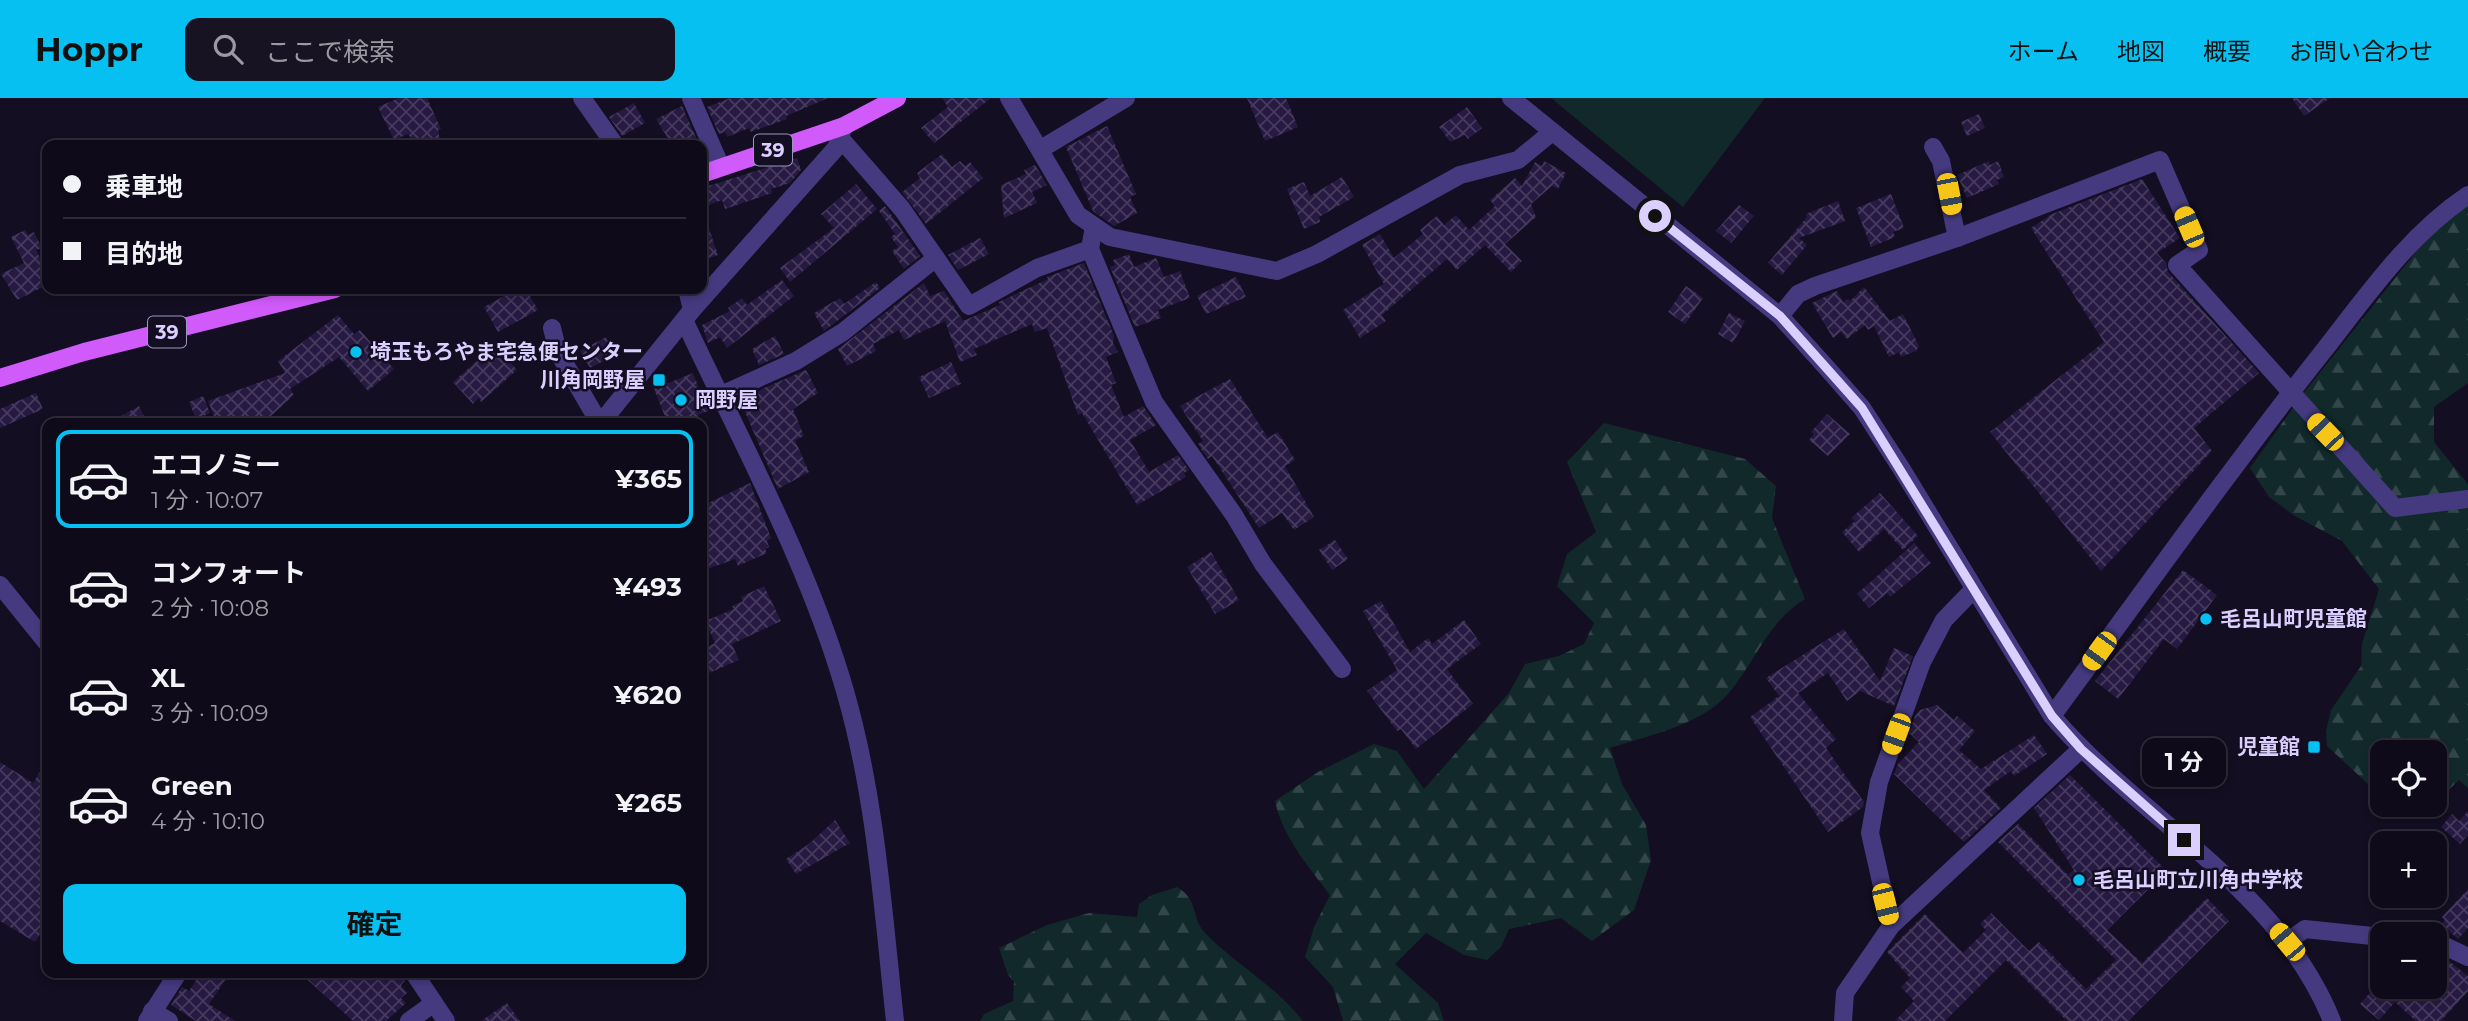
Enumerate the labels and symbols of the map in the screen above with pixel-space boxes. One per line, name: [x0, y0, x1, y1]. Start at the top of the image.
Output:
road number: 39: [754, 134, 792, 166]
car: [1935, 171, 1964, 217]
route start: [1639, 200, 1671, 232]
car: [2172, 204, 2207, 250]
road number: 39: [148, 316, 186, 348]
place label: 埼玉もろやま宅急便センター: [370, 339, 643, 364]
marker: 埼玉もろやま宅急便センター: [348, 344, 364, 360]
place label: 川角岡野屋: [540, 367, 645, 392]
marker: 川角岡野屋: [651, 372, 667, 388]
place label: 岡野屋: [695, 387, 758, 412]
marker: 岡野屋: [673, 392, 689, 408]
car: [2303, 410, 2348, 454]
place label: 毛呂山町児童館: [2220, 606, 2367, 631]
marker: 毛呂山町児童館: [2198, 611, 2214, 627]
car: [2079, 628, 2120, 674]
car: [1879, 711, 1914, 757]
place label: 児童館: [2237, 734, 2300, 759]
callout: 1 分: [2142, 738, 2226, 788]
marker: 児童館: [2306, 739, 2322, 755]
route end: [2168, 824, 2200, 856]
place label: 毛呂山町立川角中学校: [2093, 867, 2303, 892]
marker: 毛呂山町立川角中学校: [2071, 872, 2087, 888]
car: [1870, 881, 1901, 927]
car: [2266, 919, 2309, 965]

